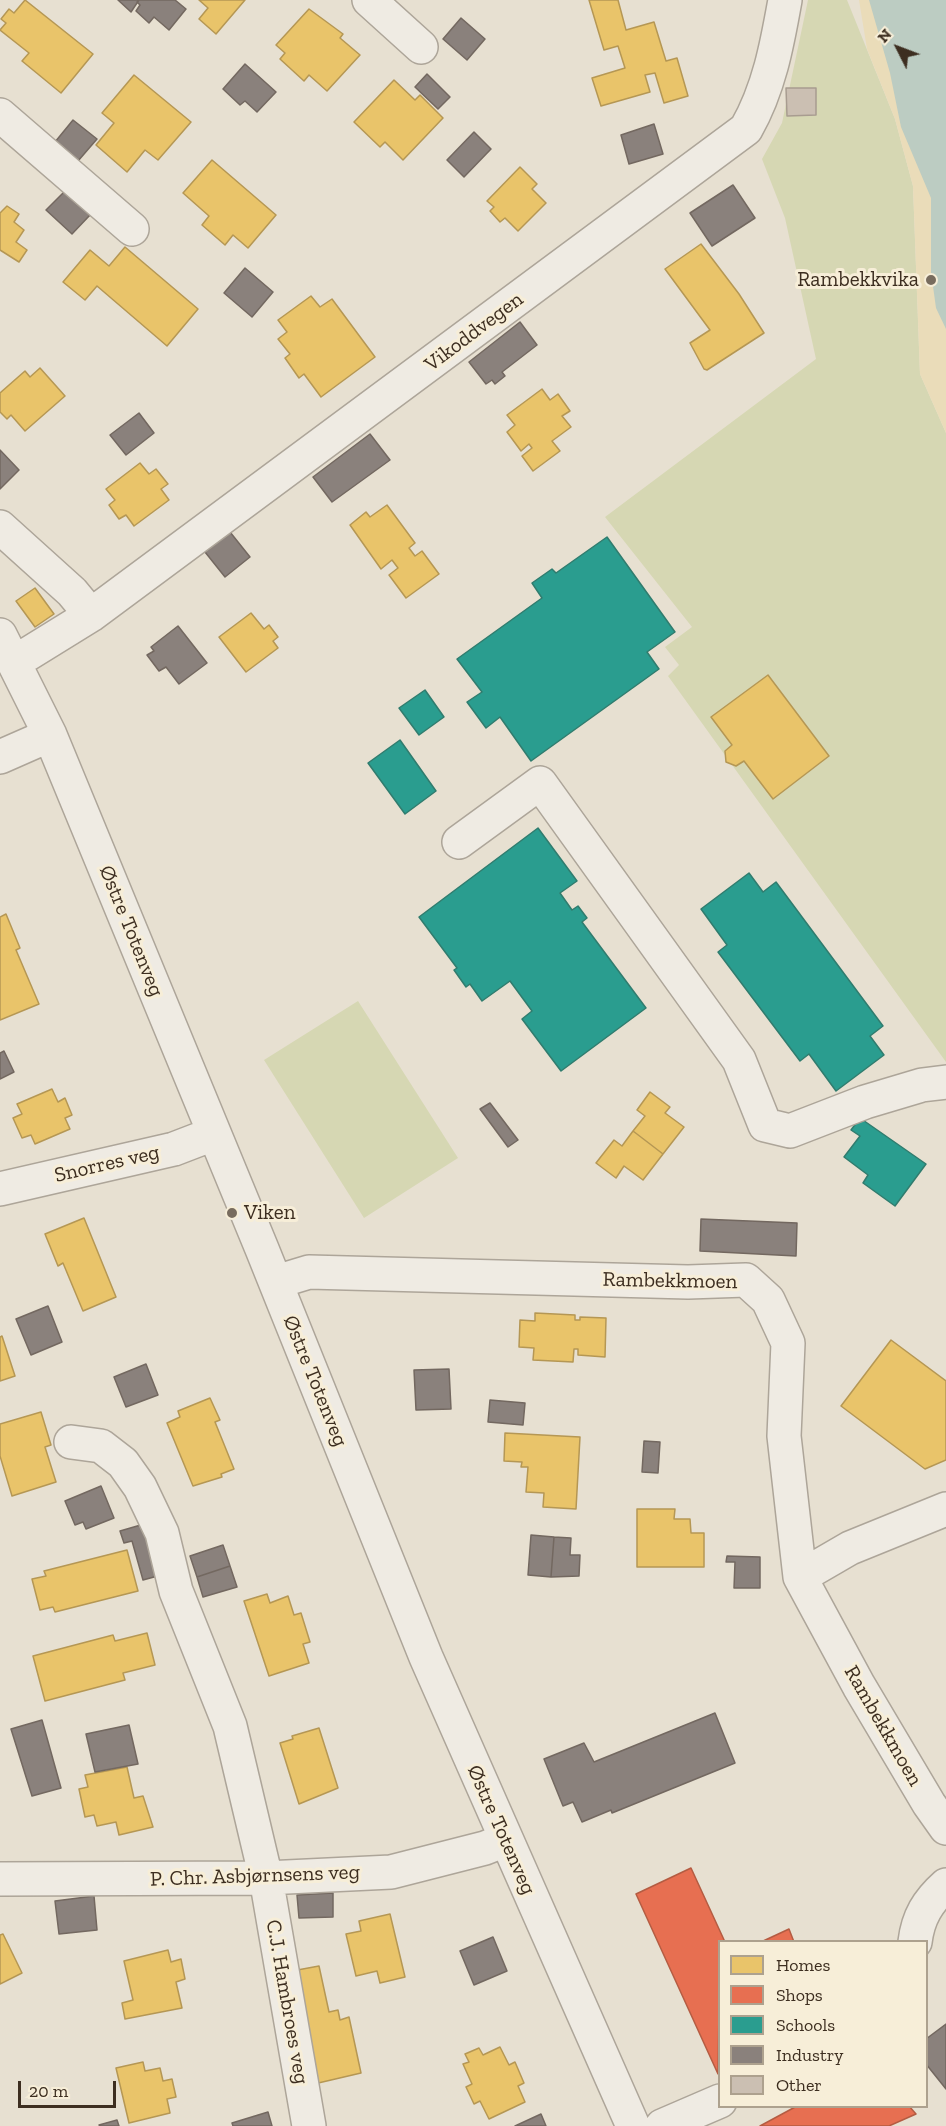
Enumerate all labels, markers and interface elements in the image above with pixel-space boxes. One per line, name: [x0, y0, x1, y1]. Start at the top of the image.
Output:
north arrow: [868, 18, 928, 78]
text: N: [873, 25, 895, 47]
place label: Rambekkvika: [797, 267, 919, 293]
marker: Rambekkvika: [924, 273, 938, 287]
street label: Vikoddvegen: [420, 287, 528, 377]
street label: Østre Totenveg: [93, 862, 169, 1000]
street label: Snorres veg: [52, 1140, 162, 1188]
place label: Viken: [244, 1200, 296, 1226]
marker: Viken: [225, 1206, 239, 1220]
street label: Rambekkmoen: [602, 1267, 738, 1295]
street label: Østre Totenveg: [277, 1312, 353, 1450]
street label: Rambekkmoen: [838, 1661, 928, 1791]
street label: Østre Totenveg: [461, 1761, 541, 1899]
street label: P. Chr. Asbjørnsens veg: [150, 1860, 360, 1892]
street label: C.J. Hambroes veg: [260, 1918, 314, 2086]
legend: [718, 1940, 928, 2108]
text: Homes: [776, 1954, 830, 1976]
text: Shops: [776, 1984, 823, 2006]
text: Schools: [776, 2014, 835, 2036]
text: Industry: [776, 2044, 843, 2066]
scale bar: [21, 2069, 118, 2107]
text: Other: [776, 2074, 822, 2096]
text: 20 m: [29, 2080, 68, 2102]

